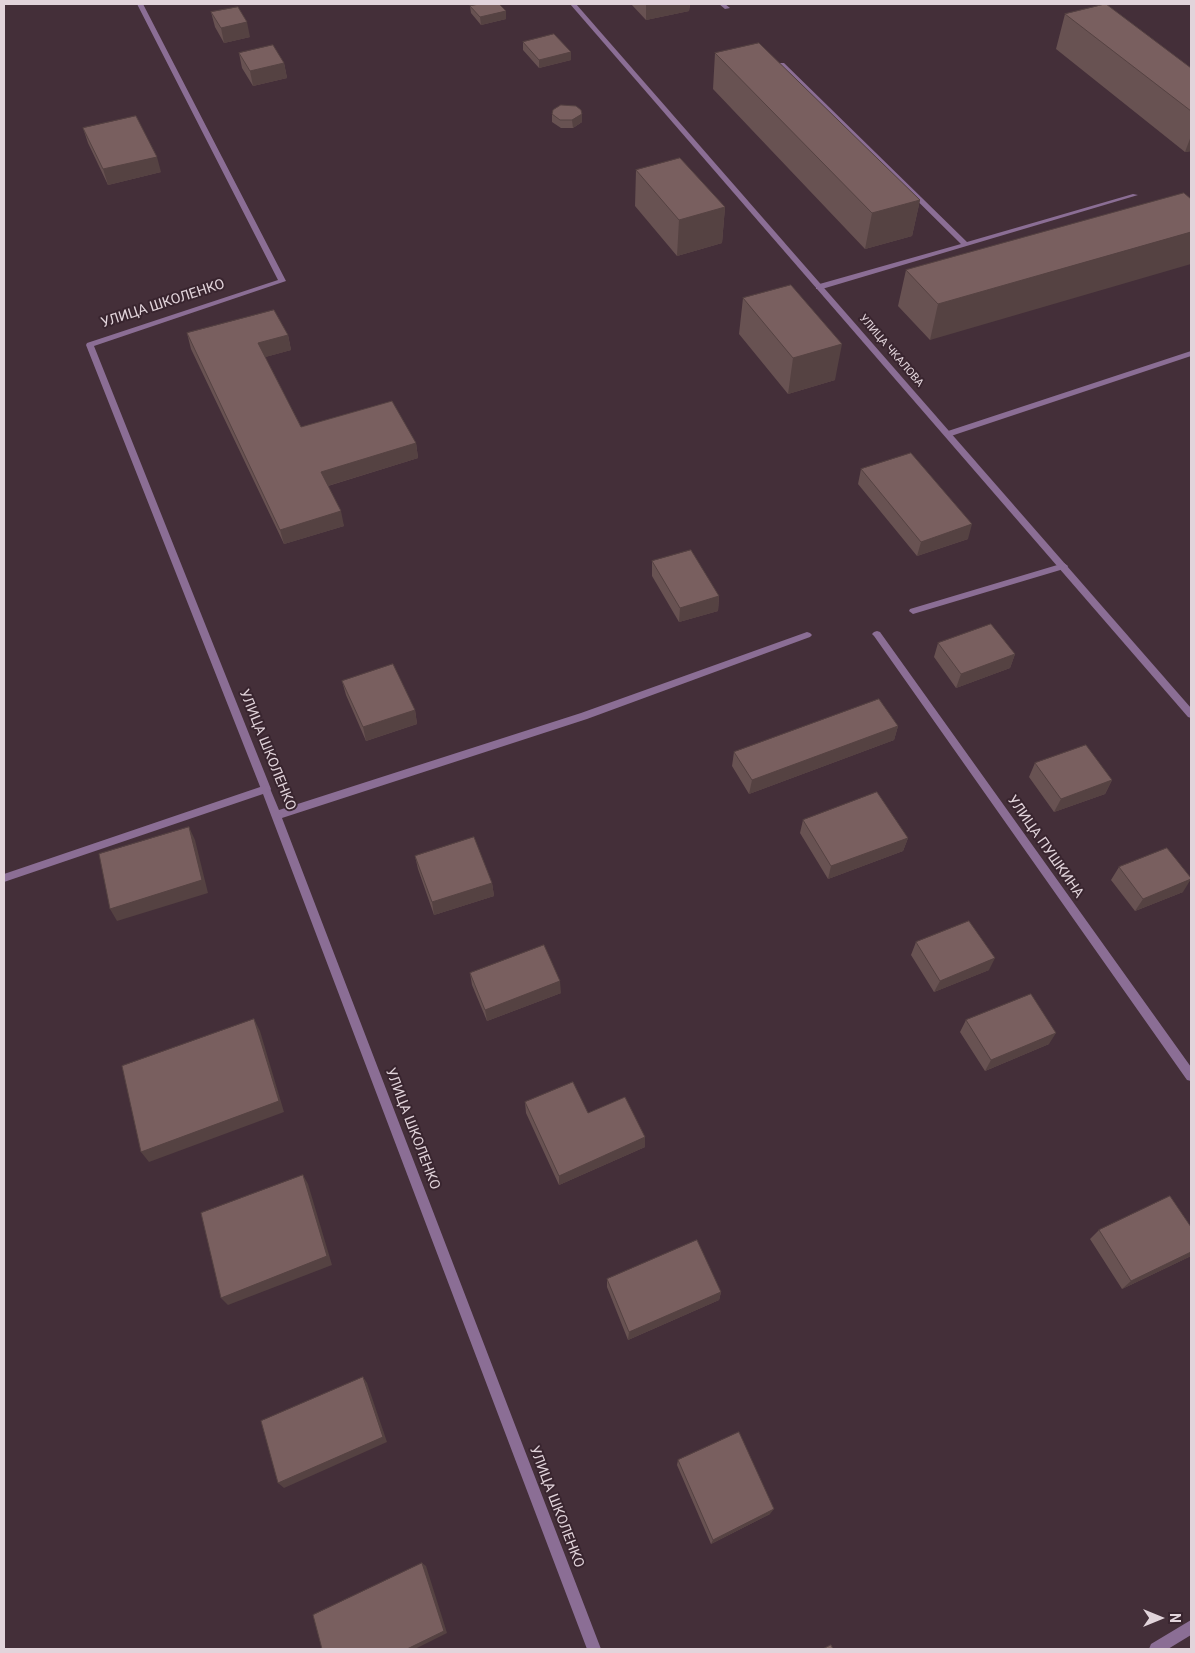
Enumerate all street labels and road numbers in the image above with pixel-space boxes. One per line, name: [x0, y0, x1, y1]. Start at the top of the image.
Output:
street label: УЛИЦА ШКОЛЕНКО: [99, 276, 227, 332]
street label: УЛИЦА ЧКАЛОВА: [856, 312, 926, 390]
street label: УЛИЦА ШКОЛЕНКО: [235, 687, 299, 813]
street label: УЛИЦА ПУШКИНА: [1003, 792, 1087, 902]
street label: УЛИЦА ШКОЛЕНКО: [381, 1066, 443, 1192]
street label: УЛИЦА ШКОЛЕНКО: [525, 1444, 587, 1570]

